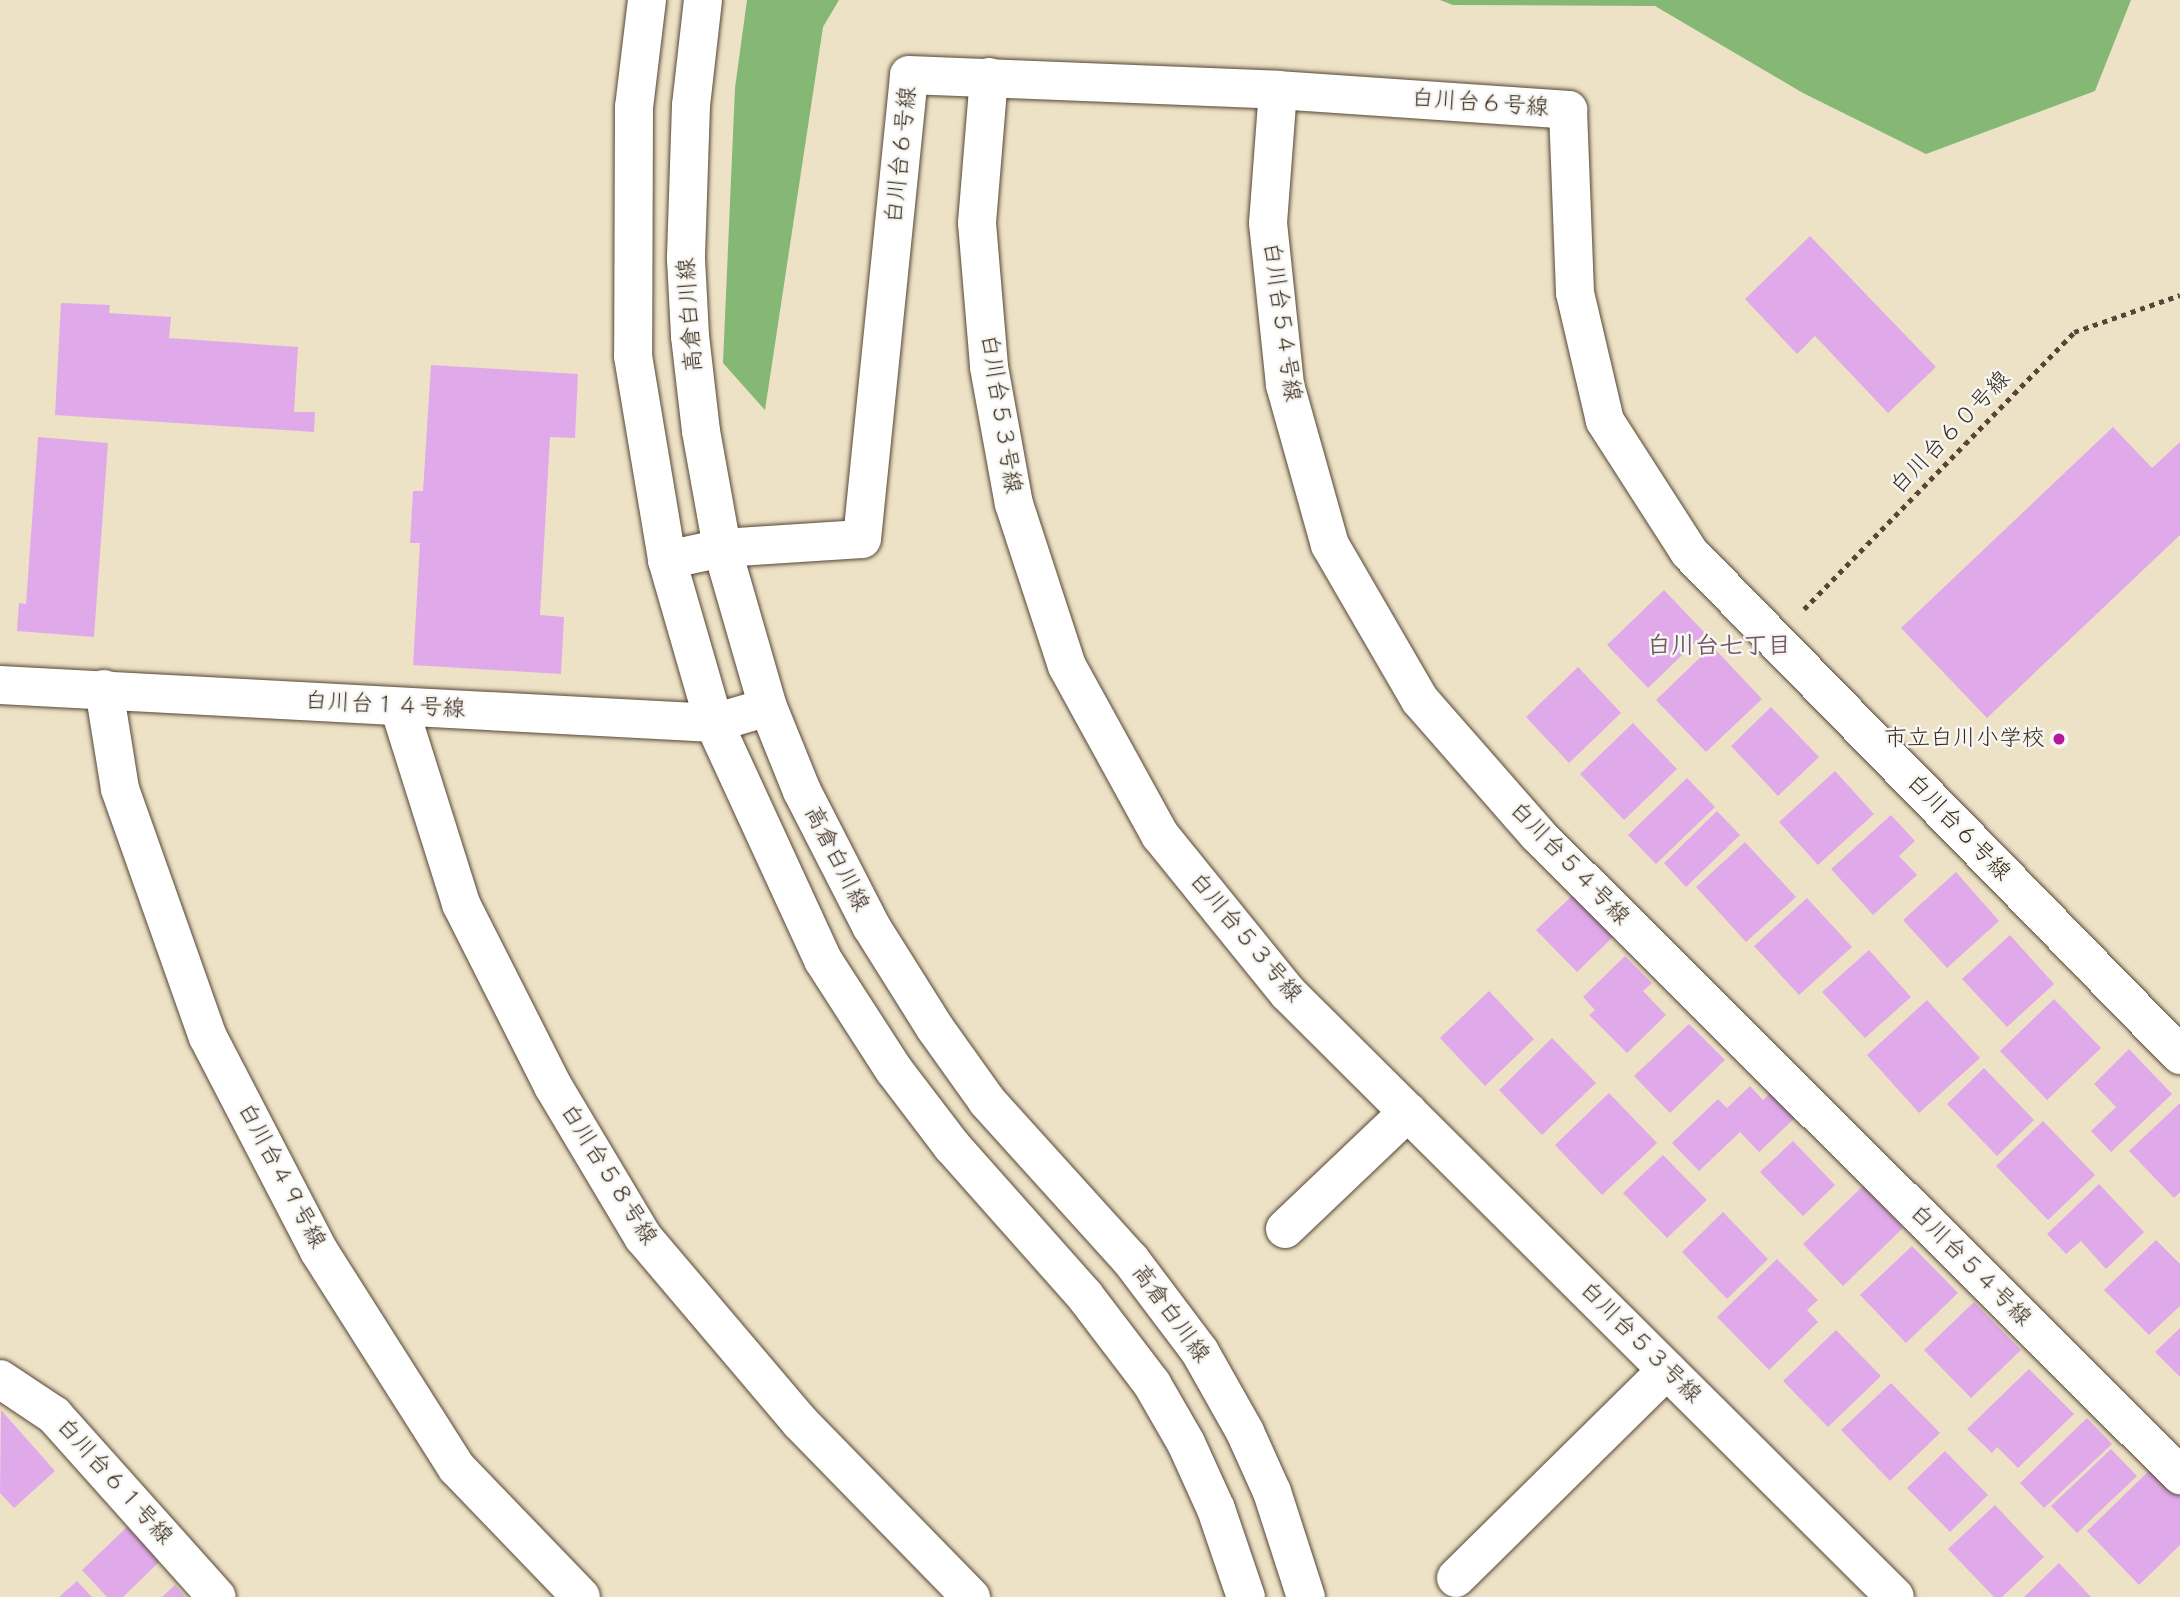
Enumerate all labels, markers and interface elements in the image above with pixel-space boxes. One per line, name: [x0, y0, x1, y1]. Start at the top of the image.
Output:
street label: 白川台６号線: [881, 85, 923, 225]
street label: 白川台６号線: [1410, 85, 1550, 123]
street label: 白川台５４号線: [1256, 240, 1306, 404]
street label: 高倉白川線: [673, 257, 709, 373]
street label: 白川台５３号線: [974, 332, 1026, 496]
street label: 白川台６０号線: [1885, 366, 2017, 500]
district label: 白川台七丁目: [1647, 633, 1791, 661]
street label: 白川台１４号線: [304, 688, 466, 724]
place label: 市立白川小学校: [1884, 725, 2045, 753]
marker: 市立白川小学校: [2051, 731, 2067, 747]
street label: 白川台６号線: [1900, 769, 2016, 887]
street label: 白川台５４号線: [1503, 797, 1635, 931]
street label: 高倉白川線: [798, 802, 874, 916]
street label: 白川台５３号線: [1183, 867, 1307, 1009]
street label: 白川台４９号線: [231, 1098, 331, 1254]
street label: 白川台５８号線: [554, 1099, 662, 1251]
street label: 白川台５４号線: [1903, 1199, 2037, 1333]
street label: 高倉白川線: [1125, 1259, 1215, 1369]
street label: 白川台５３号線: [1573, 1276, 1707, 1410]
street label: 白川台６１号線: [50, 1413, 178, 1551]

